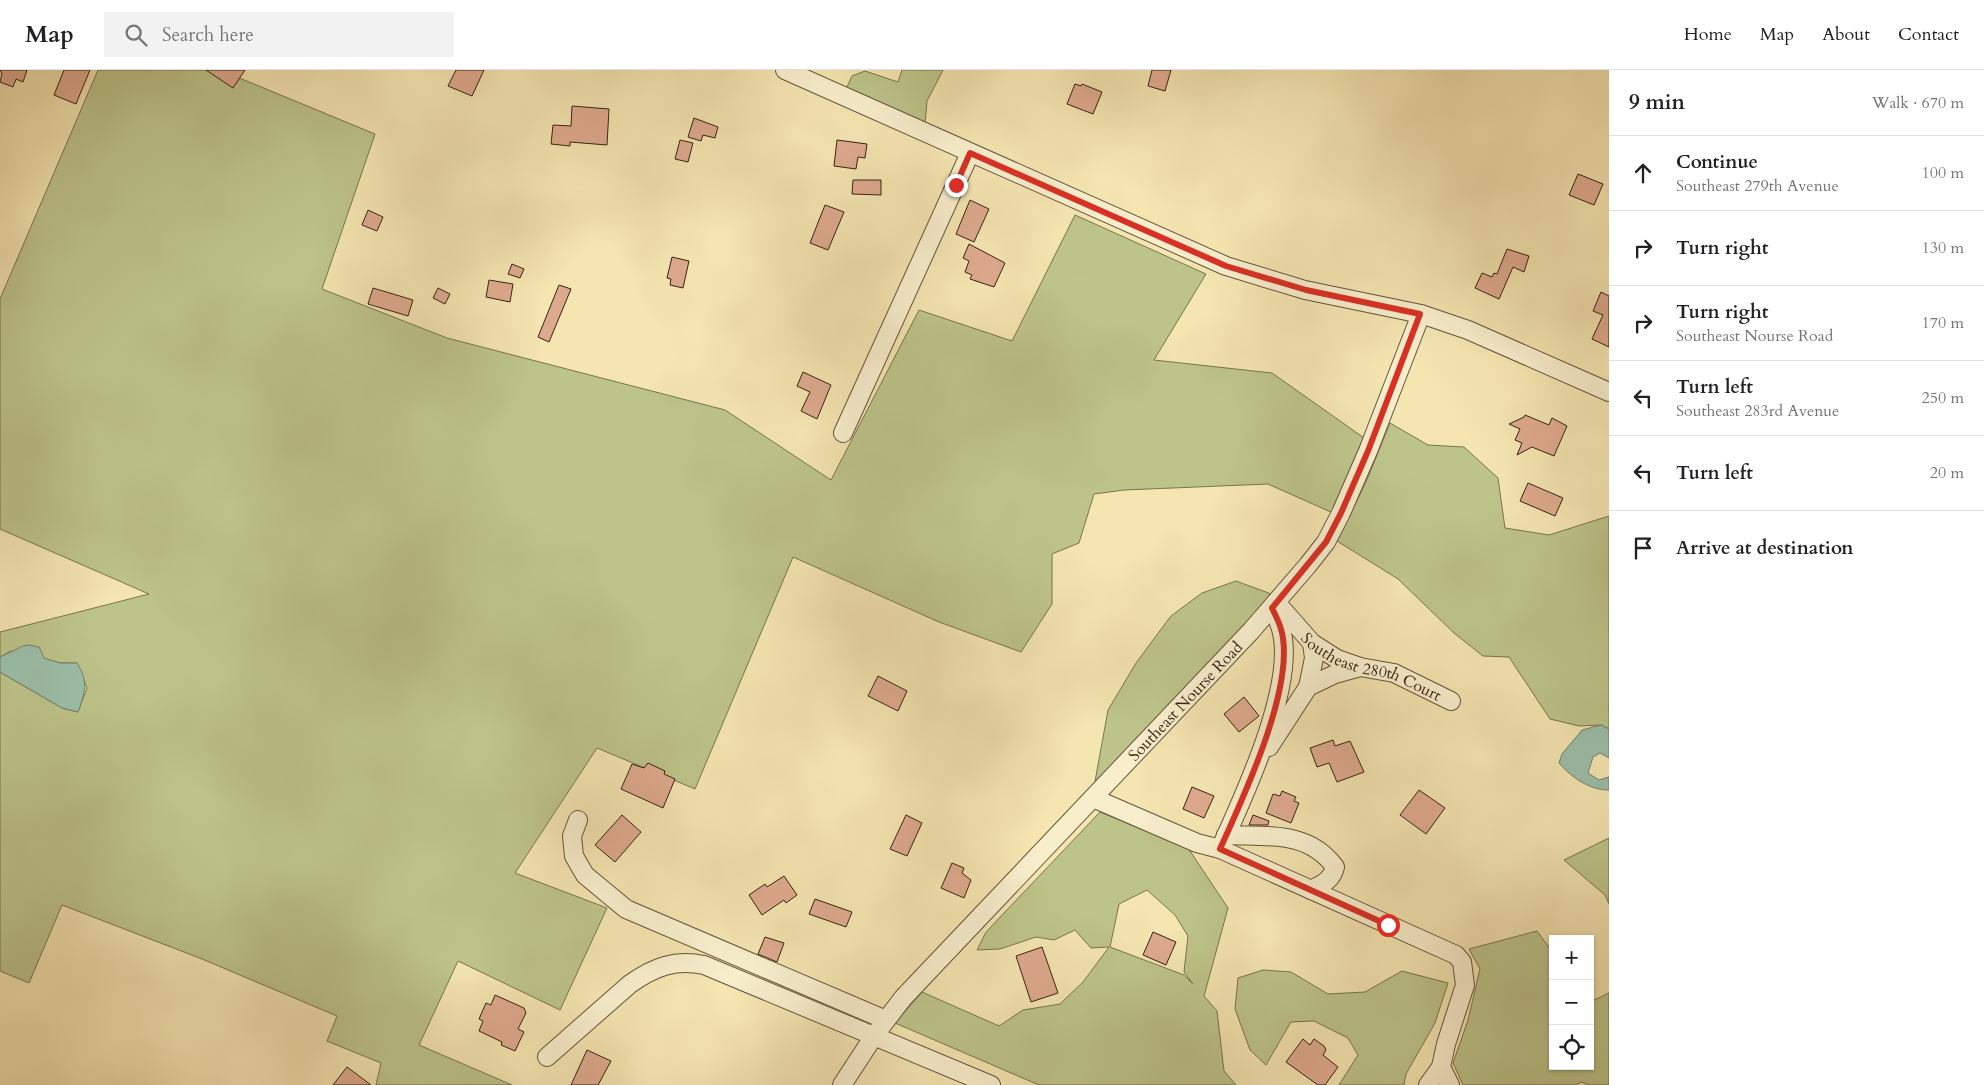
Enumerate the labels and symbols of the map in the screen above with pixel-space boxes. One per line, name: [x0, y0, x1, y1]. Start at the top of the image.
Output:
route end: [945, 174, 968, 197]
street label: Southeast 280th Court: [1296, 628, 1445, 707]
street label: Southeast Nourse Road: [1124, 636, 1248, 766]
route start: [1377, 914, 1400, 937]

